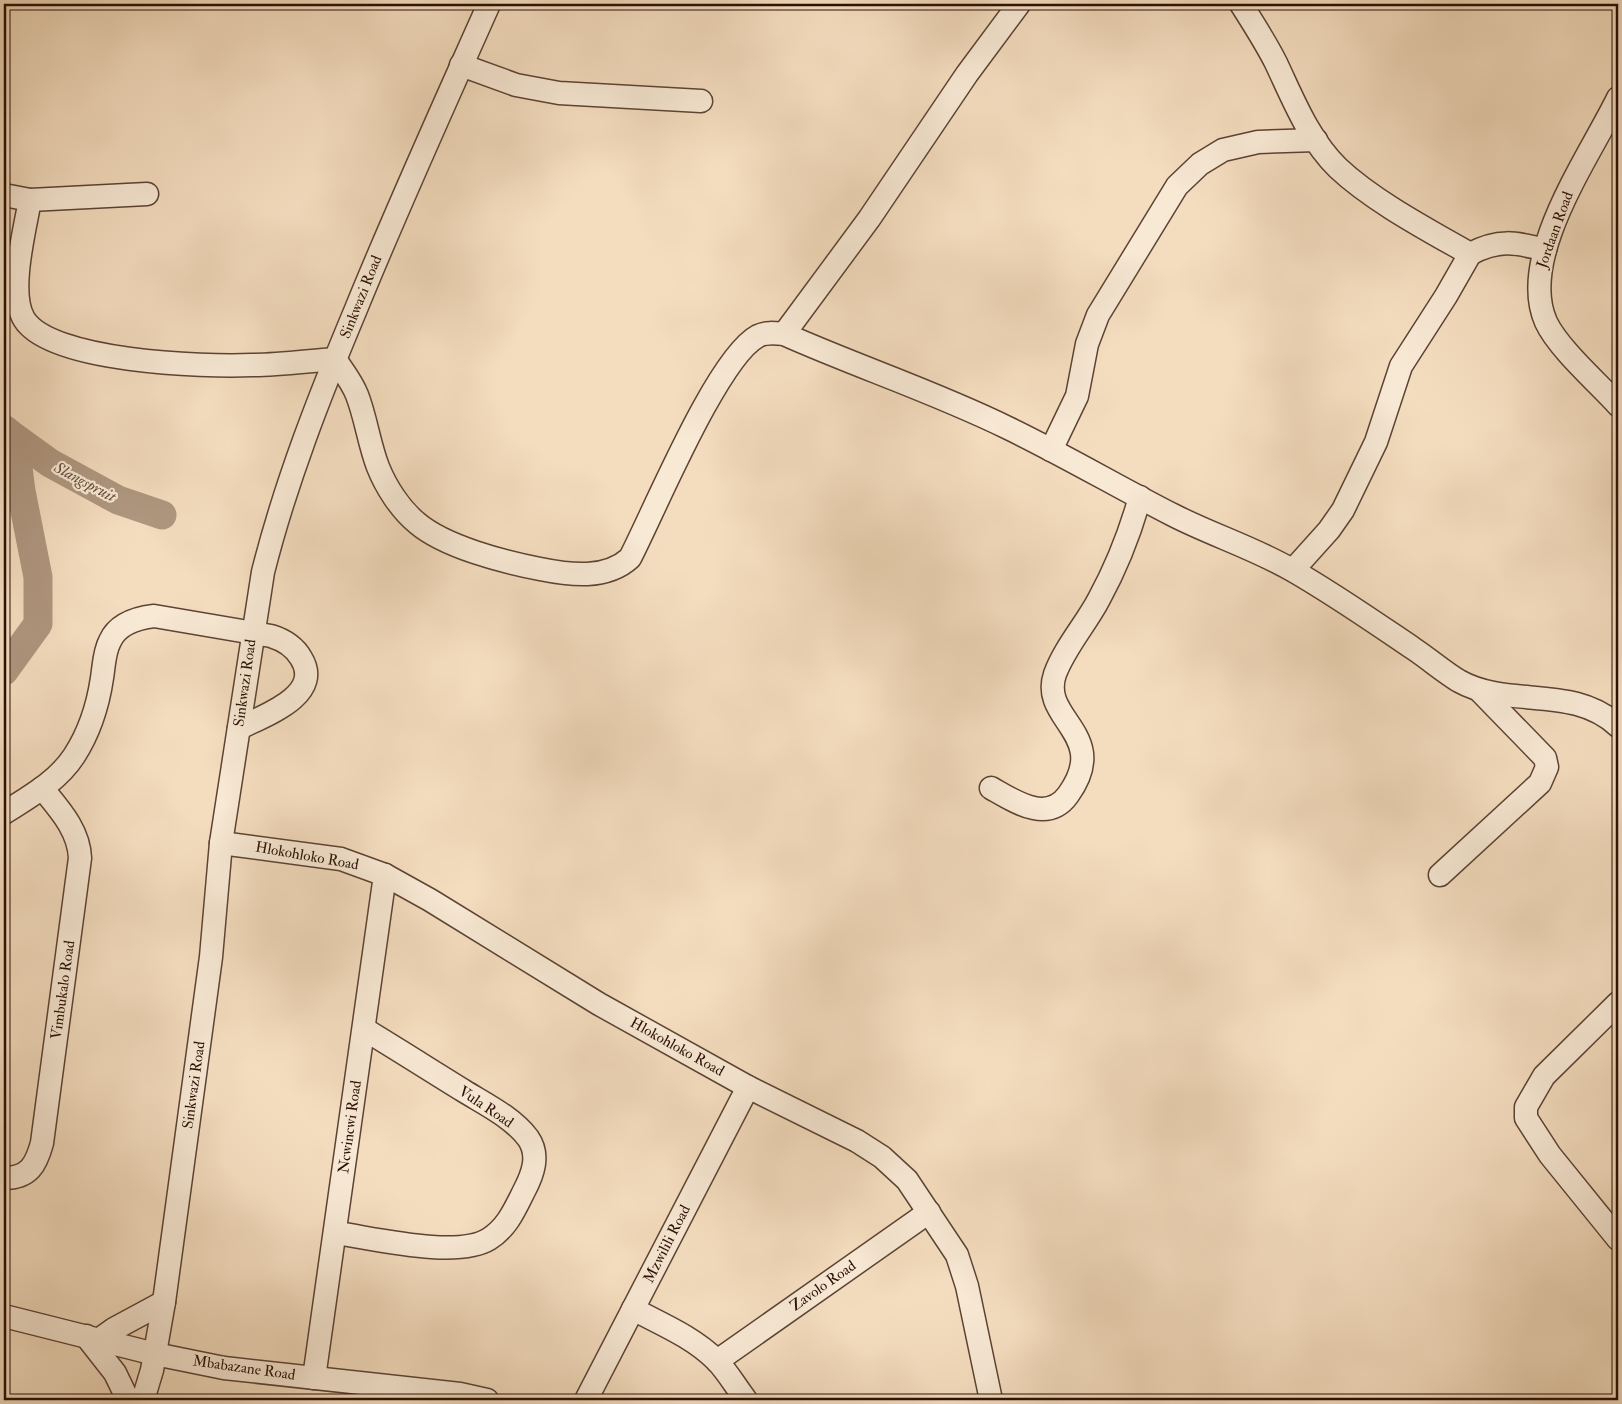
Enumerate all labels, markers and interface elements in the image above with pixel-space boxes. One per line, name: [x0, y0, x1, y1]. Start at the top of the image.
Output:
street label: Jordaan Road: [1532, 188, 1579, 272]
street label: Sinkwazi Road: [336, 252, 387, 341]
water label: Slangspruit: [50, 457, 121, 507]
street label: Sinkwazi Road: [229, 637, 261, 728]
street label: Hlokohloko Road: [254, 838, 361, 875]
street label: Vimbukalo Road: [47, 939, 79, 1041]
street label: Hlokohloko Road: [627, 1013, 728, 1081]
street label: Sinkwazi Road: [178, 1039, 210, 1130]
street label: Ncwincwi Road: [334, 1079, 366, 1175]
street label: Vula Road: [455, 1082, 517, 1133]
street label: Mzwilili Road: [639, 1201, 695, 1286]
street label: Zavolo Road: [786, 1256, 860, 1316]
street label: Mbabazane Road: [191, 1351, 297, 1385]

